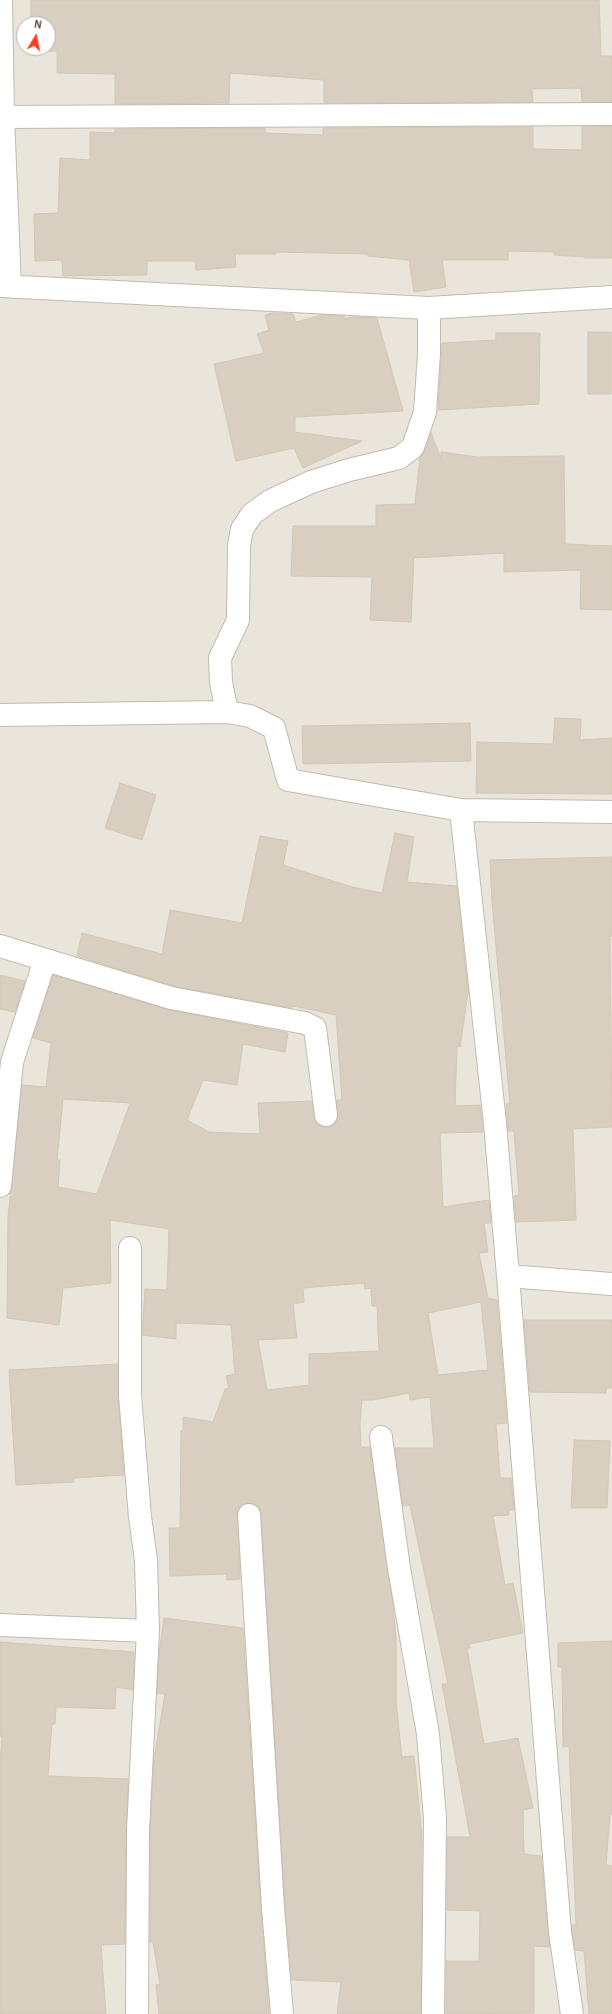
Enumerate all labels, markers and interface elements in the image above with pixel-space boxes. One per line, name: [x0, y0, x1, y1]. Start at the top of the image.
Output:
north arrow: [16, 16, 56, 56]
text: N: [33, 18, 43, 32]

